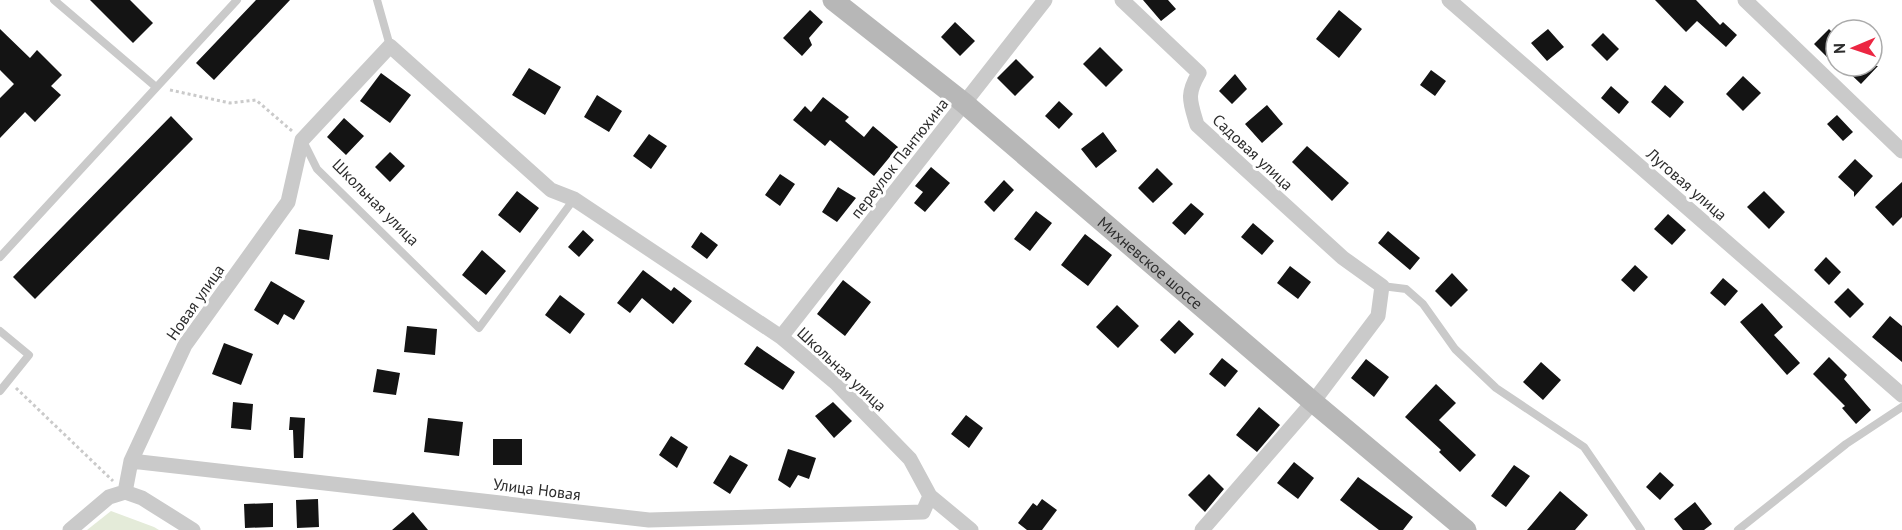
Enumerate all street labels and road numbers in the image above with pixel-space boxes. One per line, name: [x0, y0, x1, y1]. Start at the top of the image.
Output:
street label: переулок Пантюхина: [846, 94, 952, 222]
street label: Садовая улица: [1209, 110, 1297, 194]
street label: Луговая улица: [1642, 143, 1731, 224]
street label: Школьная улица: [328, 154, 424, 250]
street label: Михневское шоссе: [1094, 212, 1207, 313]
street label: Новая улица: [162, 260, 228, 344]
street label: Школьная улица: [793, 323, 891, 415]
street label: Улица Новая: [492, 474, 582, 504]

